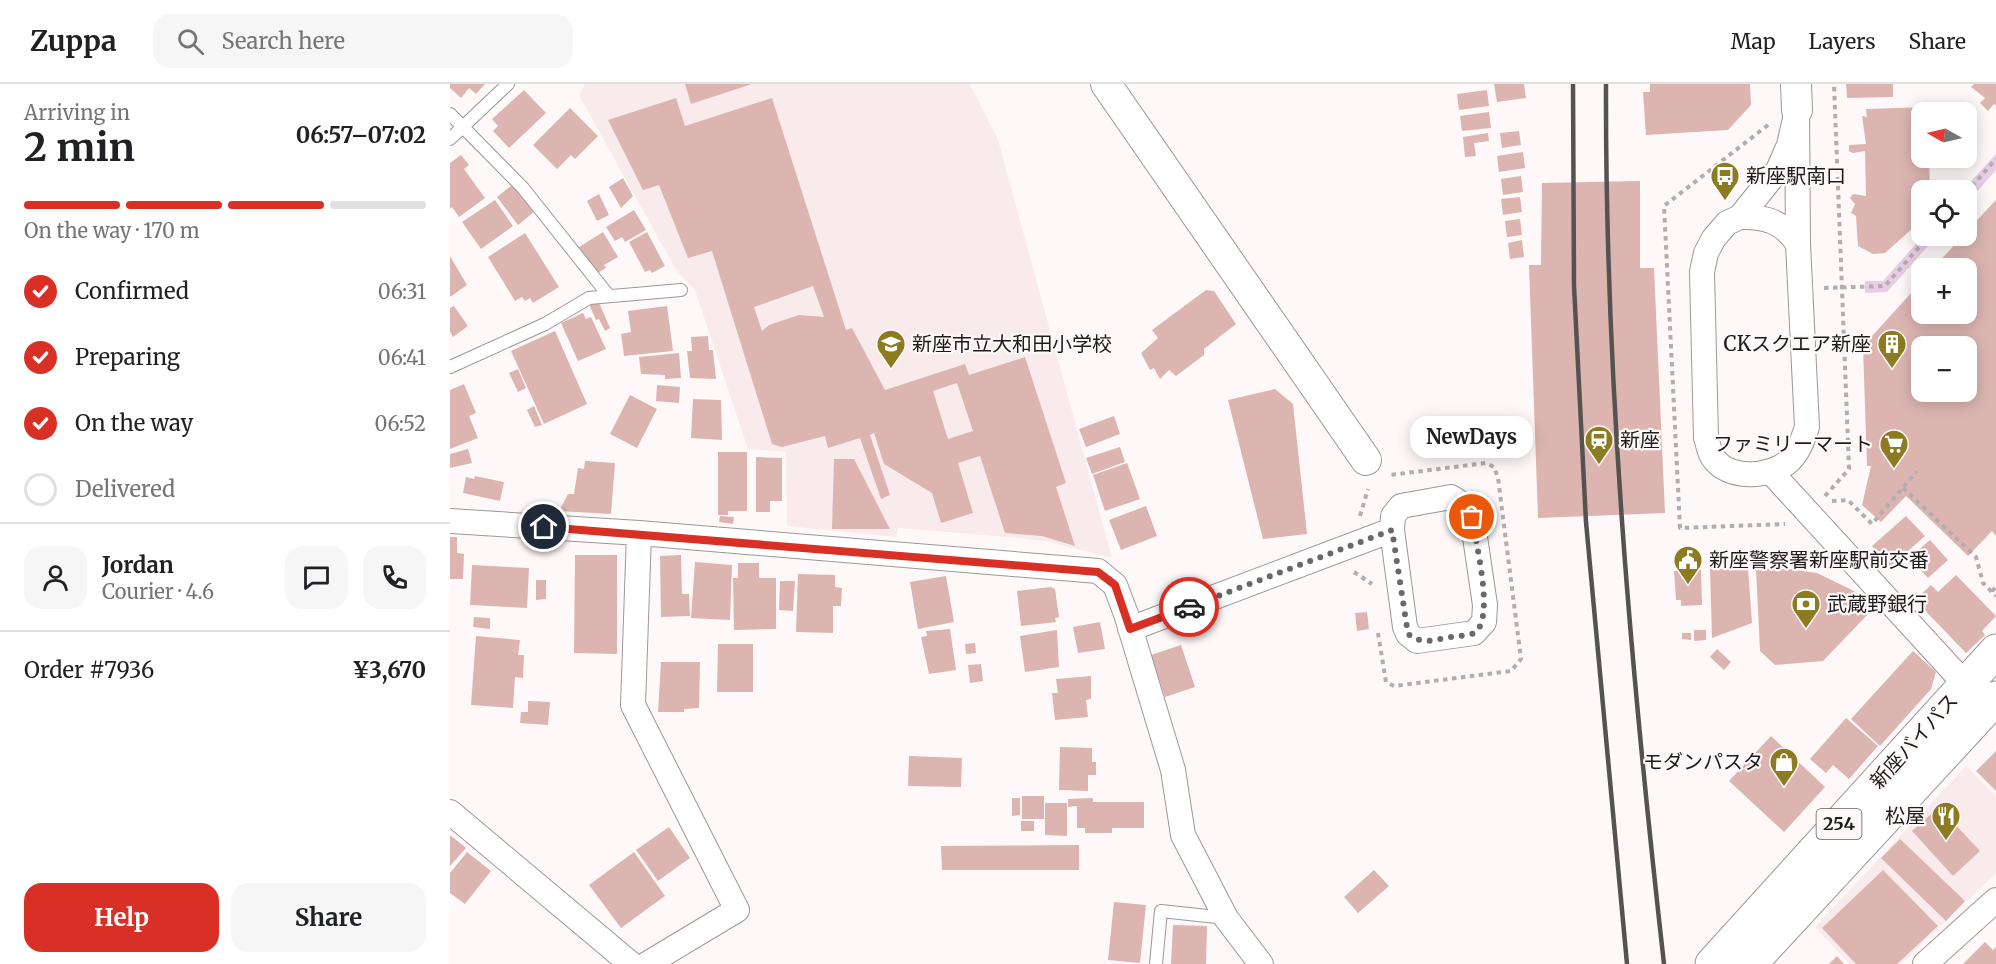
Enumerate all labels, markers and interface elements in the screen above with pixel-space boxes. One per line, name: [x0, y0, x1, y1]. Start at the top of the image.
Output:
search box: [153, 14, 573, 68]
text: Zuppa: [30, 23, 117, 59]
icon: search: [174, 25, 207, 58]
text: Search here: [222, 27, 345, 55]
text: Map: [1731, 28, 1776, 55]
text: Layers: [1809, 28, 1876, 55]
text: Share: [1909, 28, 1966, 55]
text: Arriving in: [24, 100, 130, 125]
north arrow: [1911, 102, 1977, 168]
map controls: [1911, 102, 1977, 402]
text: 06:57–07:02: [296, 121, 426, 149]
text: 2 min: [24, 123, 135, 172]
bus stop icon: 新座駅南口: [1709, 160, 1741, 202]
place label: 新座駅南口: [1746, 163, 1846, 188]
button: locate: [1911, 180, 1977, 246]
text: On the way · 170 m: [24, 218, 200, 243]
button: +: [1911, 258, 1977, 324]
icon: check: [24, 275, 57, 308]
text: Confirmed: [75, 277, 189, 305]
text: 06:31: [378, 279, 426, 304]
school or university icon: 新座市立大和田小学校: [875, 328, 907, 370]
building icon: CKスクエア新座: [1876, 328, 1908, 370]
place label: 新座市立大和田小学校: [912, 331, 1112, 356]
place label: CKスクエア新座: [1724, 331, 1871, 356]
button: −: [1911, 336, 1977, 402]
icon: check: [24, 341, 57, 374]
text: Preparing: [75, 343, 180, 371]
text: 06:41: [378, 345, 426, 370]
icon: check: [24, 407, 57, 440]
text: On the way: [75, 409, 193, 437]
text: 06:52: [375, 411, 426, 436]
callout: NewDays: [1410, 415, 1534, 457]
text: NewDays: [1426, 424, 1517, 449]
station icon: 新座: [1583, 424, 1615, 466]
place label: 新座: [1620, 427, 1660, 452]
supermarket icon: ファミリーマート: [1878, 428, 1910, 470]
place label: ファミリーマート: [1713, 431, 1873, 456]
text: Delivered: [75, 475, 175, 503]
pin: [1446, 491, 1497, 542]
icon: bag: [1455, 500, 1488, 533]
pin: [518, 501, 569, 552]
icon: home: [527, 510, 560, 543]
public building icon: 新座警察署新座駅前交番: [1672, 544, 1704, 586]
button: person: [24, 546, 87, 609]
button: chat: [285, 546, 348, 609]
button: phone: [363, 546, 426, 609]
place label: 新座警察署新座駅前交番: [1709, 547, 1929, 572]
text: Jordan: [102, 551, 174, 579]
courier: [1159, 577, 1219, 637]
text: Courier · 4.6: [102, 579, 214, 604]
bank icon: 武蔵野銀行: [1790, 588, 1822, 630]
icon: car: [1173, 591, 1206, 624]
place label: 武蔵野銀行: [1827, 591, 1927, 616]
text: Order #7936: [24, 656, 154, 684]
text: ¥3,670: [352, 656, 426, 684]
street label: 新座バイパス: [1864, 688, 1963, 793]
shop icon: モダンパスタ: [1768, 746, 1800, 788]
place label: モダンパスタ: [1643, 749, 1763, 774]
restaurant icon: 松屋: [1930, 800, 1962, 842]
place label: 松屋: [1885, 803, 1925, 828]
road number: 254: [1816, 809, 1862, 839]
button: Help: [24, 883, 219, 952]
button: Share: [231, 883, 426, 952]

